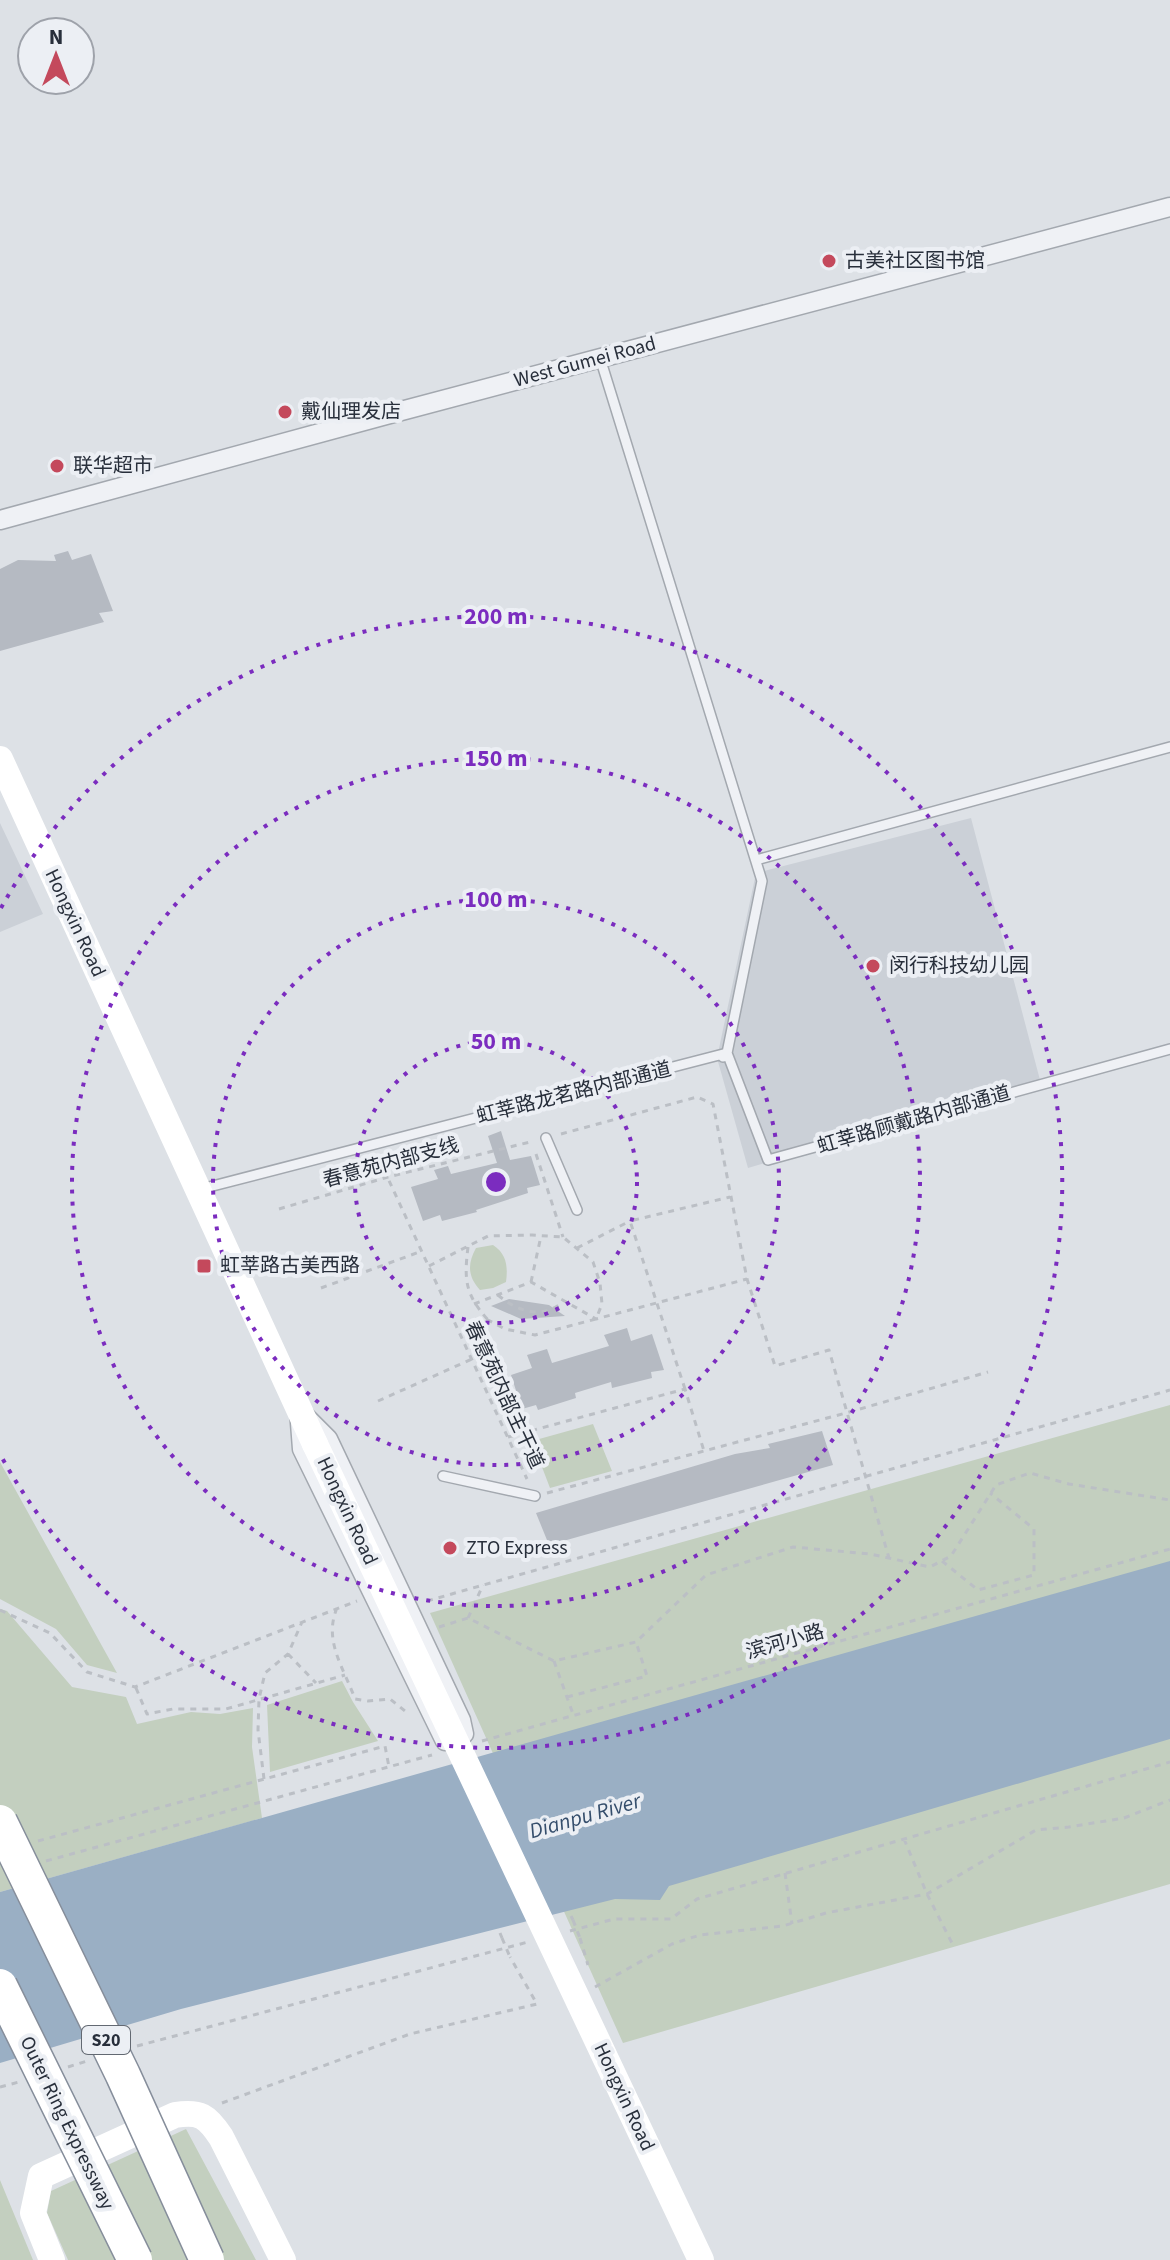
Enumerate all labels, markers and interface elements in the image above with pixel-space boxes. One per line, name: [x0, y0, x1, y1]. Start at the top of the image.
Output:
north arrow: [16, 16, 96, 96]
text: N: [49, 21, 63, 53]
place label: 古美社区图书馆: [845, 247, 985, 275]
marker: 古美社区图书馆: [820, 252, 838, 270]
street label: West Gumei Road: [511, 330, 659, 394]
place label: 戴仙理发店: [301, 398, 401, 426]
marker: 戴仙理发店: [276, 403, 294, 421]
place label: 联华超市: [73, 452, 153, 480]
marker: 联华超市: [48, 457, 66, 475]
text: 200 m: [464, 599, 528, 634]
text: 150 m: [464, 741, 528, 776]
street label: Hongxin Road: [38, 864, 112, 982]
text: 100 m: [464, 882, 528, 917]
place label: 闵行科技幼儿园: [889, 952, 1029, 980]
marker: 闵行科技幼儿园: [864, 957, 882, 975]
text: 50 m: [471, 1024, 521, 1059]
street label: 虹莘路龙茗路内部通道: [474, 1055, 674, 1131]
street label: 虹莘路顾戴路内部通道: [814, 1079, 1014, 1161]
street label: 春意苑内部支线: [320, 1131, 462, 1195]
centre of rings: [482, 1168, 510, 1196]
place label: 虹莘路古美西路: [220, 1252, 360, 1280]
marker: 虹莘路古美西路: [195, 1257, 213, 1275]
street label: 春意苑内部主干道: [458, 1317, 550, 1473]
street label: Hongxin Road: [310, 1452, 384, 1570]
place label: ZTO Express: [466, 1534, 568, 1562]
marker: ZTO Express: [441, 1539, 459, 1557]
street label: 滨河小路: [743, 1618, 827, 1666]
water label: Dianpu River: [526, 1784, 646, 1847]
road number: S20: [82, 2026, 130, 2054]
street label: Outer Ring Expressway: [13, 2032, 121, 2215]
street label: Hongxin Road: [587, 2038, 661, 2156]

